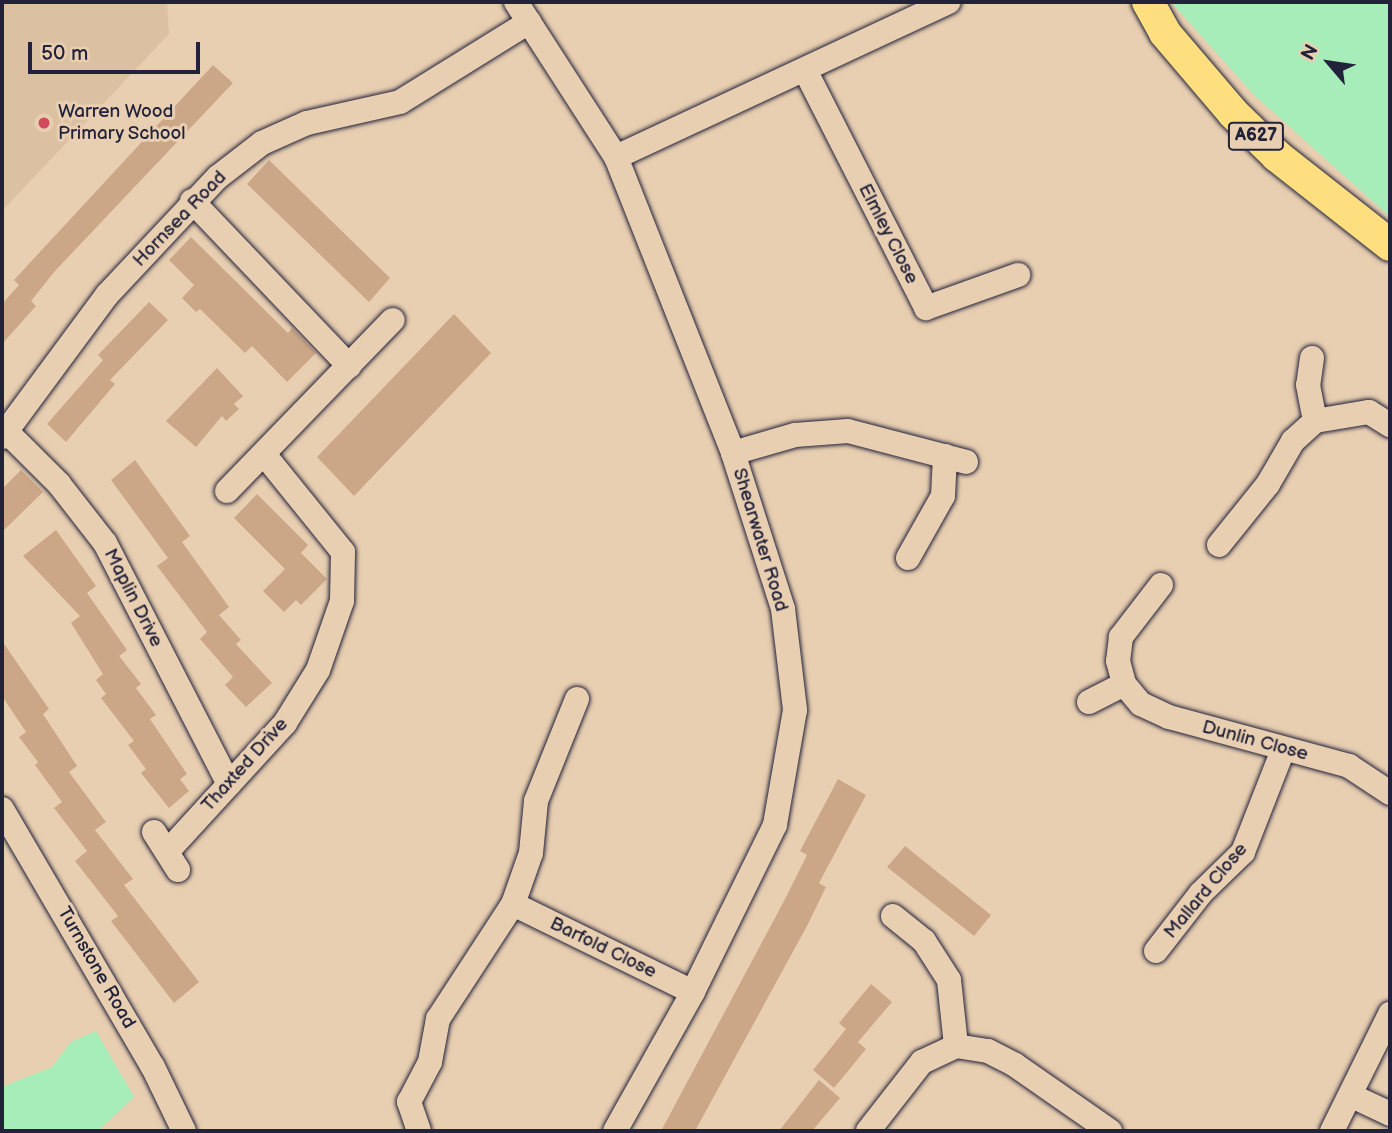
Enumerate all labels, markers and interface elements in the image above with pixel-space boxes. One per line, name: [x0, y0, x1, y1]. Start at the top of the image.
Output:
scale bar: [32, 28, 203, 72]
north arrow: [1294, 28, 1364, 98]
text: 50 m: [41, 41, 88, 66]
text: N: [1297, 41, 1324, 64]
place label: Warren Wood Primary School: [58, 101, 187, 145]
marker: Warren Wood Primary School: [36, 115, 52, 131]
road number: A627: [1226, 121, 1286, 150]
street label: Hornsea Road: [128, 166, 232, 272]
street label: Elmley Close: [853, 180, 923, 288]
street label: Shearwater Road: [727, 466, 793, 614]
street label: Maplin Drive: [98, 545, 168, 651]
street label: Thaxted Drive: [197, 713, 293, 817]
street label: Dunlin Close: [1200, 716, 1310, 766]
street label: Mallard Close: [1159, 839, 1253, 943]
street label: Turnstone Road: [52, 903, 140, 1033]
street label: Barfold Close: [546, 912, 660, 984]

